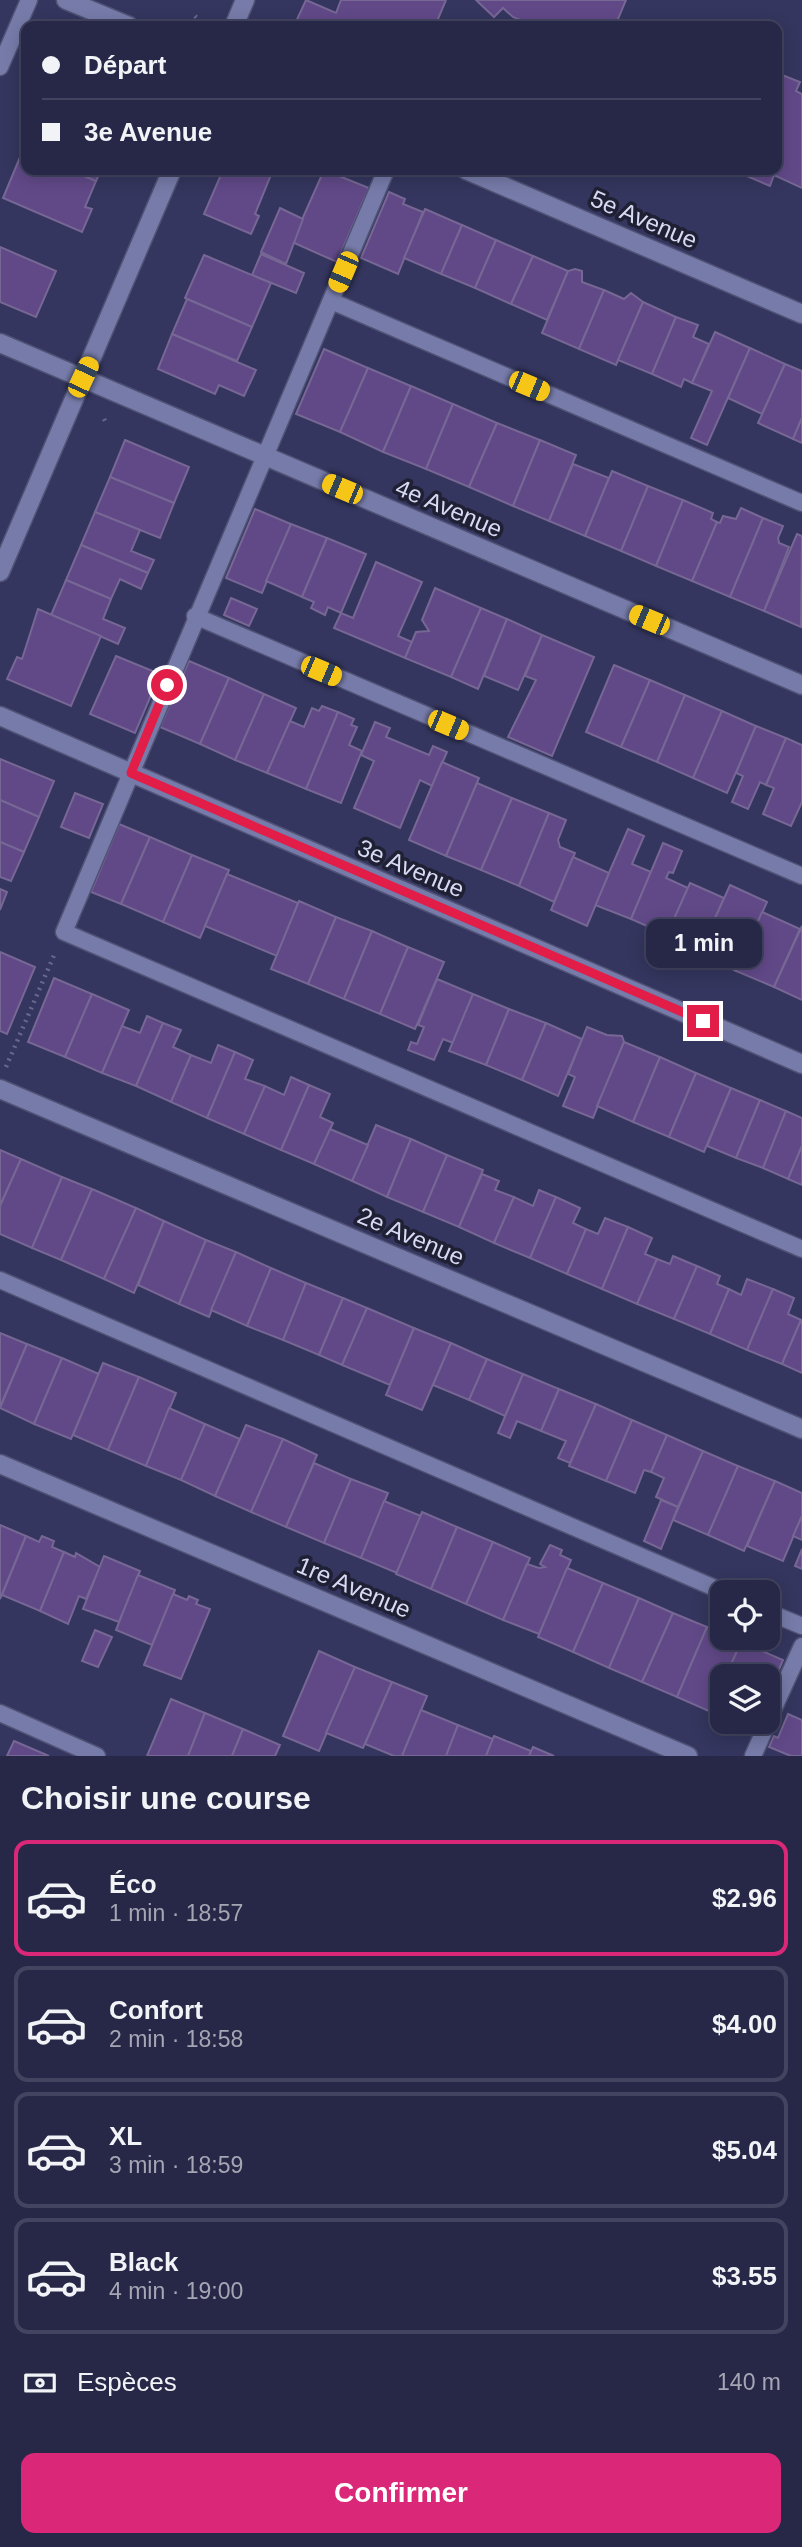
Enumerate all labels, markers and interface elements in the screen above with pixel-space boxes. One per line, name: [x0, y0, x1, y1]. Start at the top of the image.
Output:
text: Départ: [84, 50, 166, 80]
text: 3e Avenue: [84, 117, 212, 147]
street label: 5e Avenue: [587, 184, 701, 254]
car: [326, 249, 361, 295]
car: [65, 354, 102, 400]
car: [506, 368, 553, 404]
car: [319, 471, 366, 507]
street label: 4e Avenue: [392, 473, 506, 543]
car: [626, 602, 673, 638]
car: [298, 653, 345, 689]
route start: [151, 669, 183, 701]
car: [425, 707, 472, 743]
street label: 3e Avenue: [354, 833, 468, 903]
callout: 1 min: [645, 920, 761, 968]
text: 1 min: [674, 930, 734, 956]
route end: [687, 1005, 719, 1037]
street label: 2e Avenue: [354, 1201, 468, 1271]
street label: 1re Avenue: [293, 1551, 415, 1623]
map controls: [710, 1580, 780, 1734]
button: locate: [710, 1580, 780, 1650]
button: layers: [710, 1664, 780, 1734]
text: Choisir une course: [21, 1780, 311, 1816]
icon: car: [25, 1867, 88, 1930]
text: Éco: [109, 1869, 157, 1899]
text: $2.96: [712, 1883, 777, 1913]
text: 1 min · 18:57: [109, 1900, 243, 1926]
icon: car: [25, 1993, 88, 2056]
text: Confort: [109, 1995, 203, 2025]
text: $4.00: [712, 2009, 777, 2039]
text: 2 min · 18:58: [109, 2026, 243, 2052]
icon: car: [25, 2119, 88, 2182]
text: XL: [109, 2121, 142, 2151]
text: $5.04: [712, 2135, 777, 2165]
text: 3 min · 18:59: [109, 2152, 243, 2178]
icon: car: [25, 2245, 88, 2308]
text: Black: [109, 2247, 178, 2277]
text: $3.55: [712, 2261, 777, 2291]
text: 4 min · 19:00: [109, 2278, 243, 2304]
icon: cash: [21, 2364, 59, 2402]
text: Espèces: [77, 2367, 177, 2397]
text: 140 m: [717, 2369, 781, 2395]
button: Confirmer: [21, 2453, 781, 2533]

